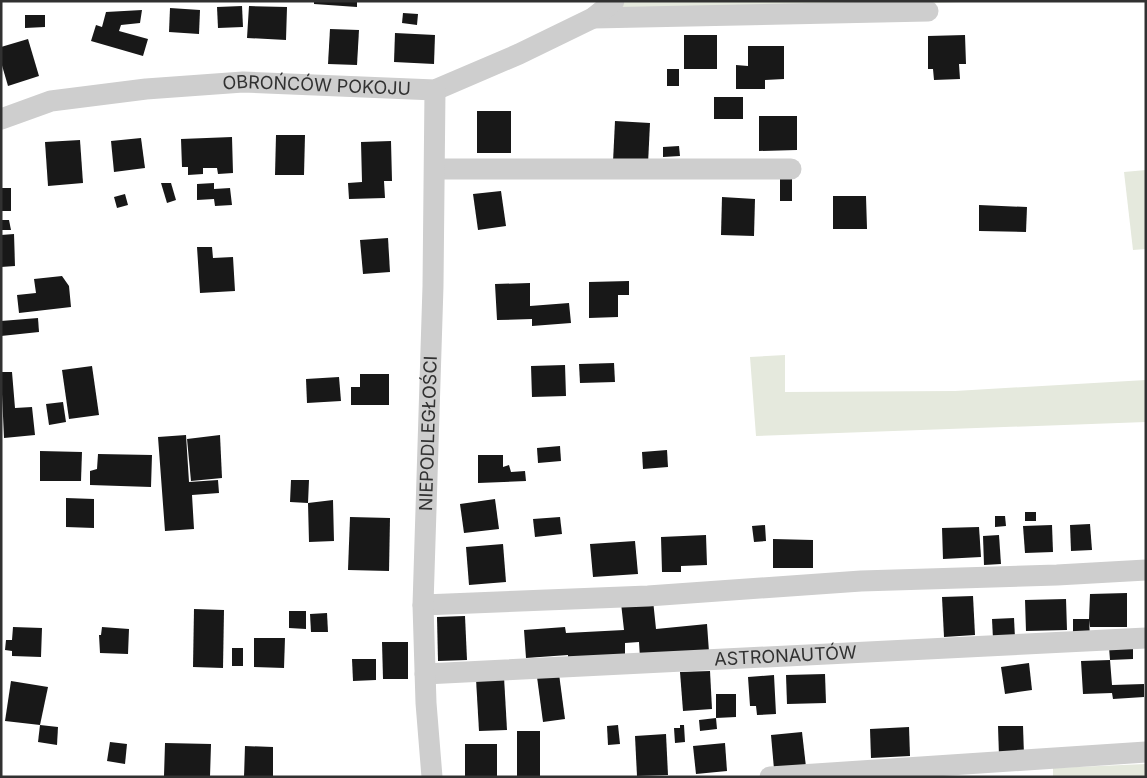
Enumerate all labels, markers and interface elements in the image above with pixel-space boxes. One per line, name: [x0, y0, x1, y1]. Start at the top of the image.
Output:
street label: OBROŃCÓW POKOJU: [222, 71, 411, 99]
street label: NIEPODLEGŁOŚCI: [415, 355, 441, 511]
street label: ASTRONAUTÓW: [714, 641, 858, 670]

